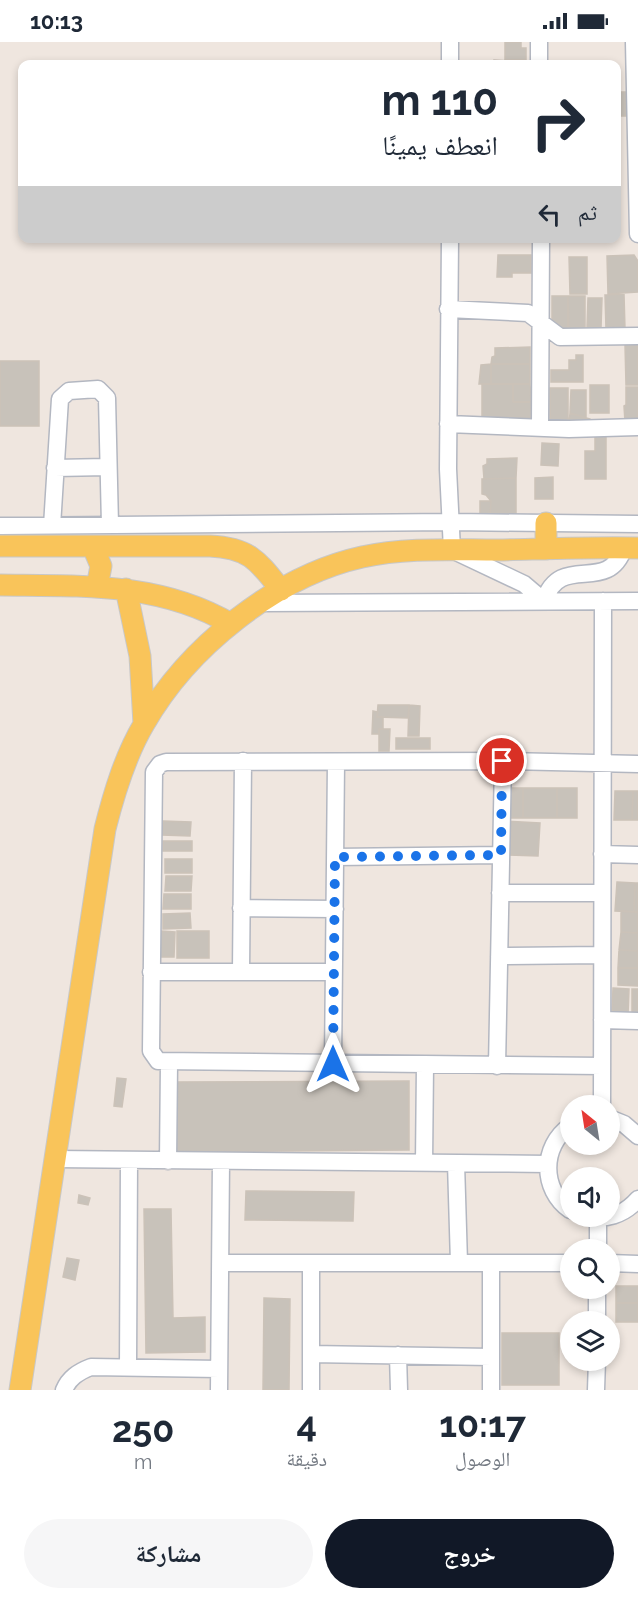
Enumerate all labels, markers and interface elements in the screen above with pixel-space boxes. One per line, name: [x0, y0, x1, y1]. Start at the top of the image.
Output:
text: 10:13: [30, 8, 83, 34]
text: 110 m: [382, 76, 498, 125]
icon: right: [519, 84, 597, 162]
text: انعطف يمينًا: [382, 130, 498, 161]
icon: left: [533, 198, 566, 231]
text: ثم: [578, 199, 597, 225]
pin: [476, 735, 527, 786]
icon: arrive: [485, 744, 518, 777]
position arrow: [301, 1032, 365, 1096]
north arrow: [560, 1095, 620, 1155]
map controls: [560, 1095, 620, 1371]
button: sound: [560, 1167, 620, 1227]
button: search: [560, 1239, 620, 1299]
button: layers: [560, 1311, 620, 1371]
text: 4: [297, 1403, 317, 1445]
text: 10:17: [439, 1403, 526, 1445]
text: 250: [112, 1408, 174, 1450]
text: دقيقة: [286, 1447, 327, 1471]
text: الوصول: [455, 1447, 510, 1471]
text: m: [134, 1450, 152, 1474]
button: مشاركة: [24, 1519, 313, 1588]
button: خروج: [325, 1519, 614, 1588]

